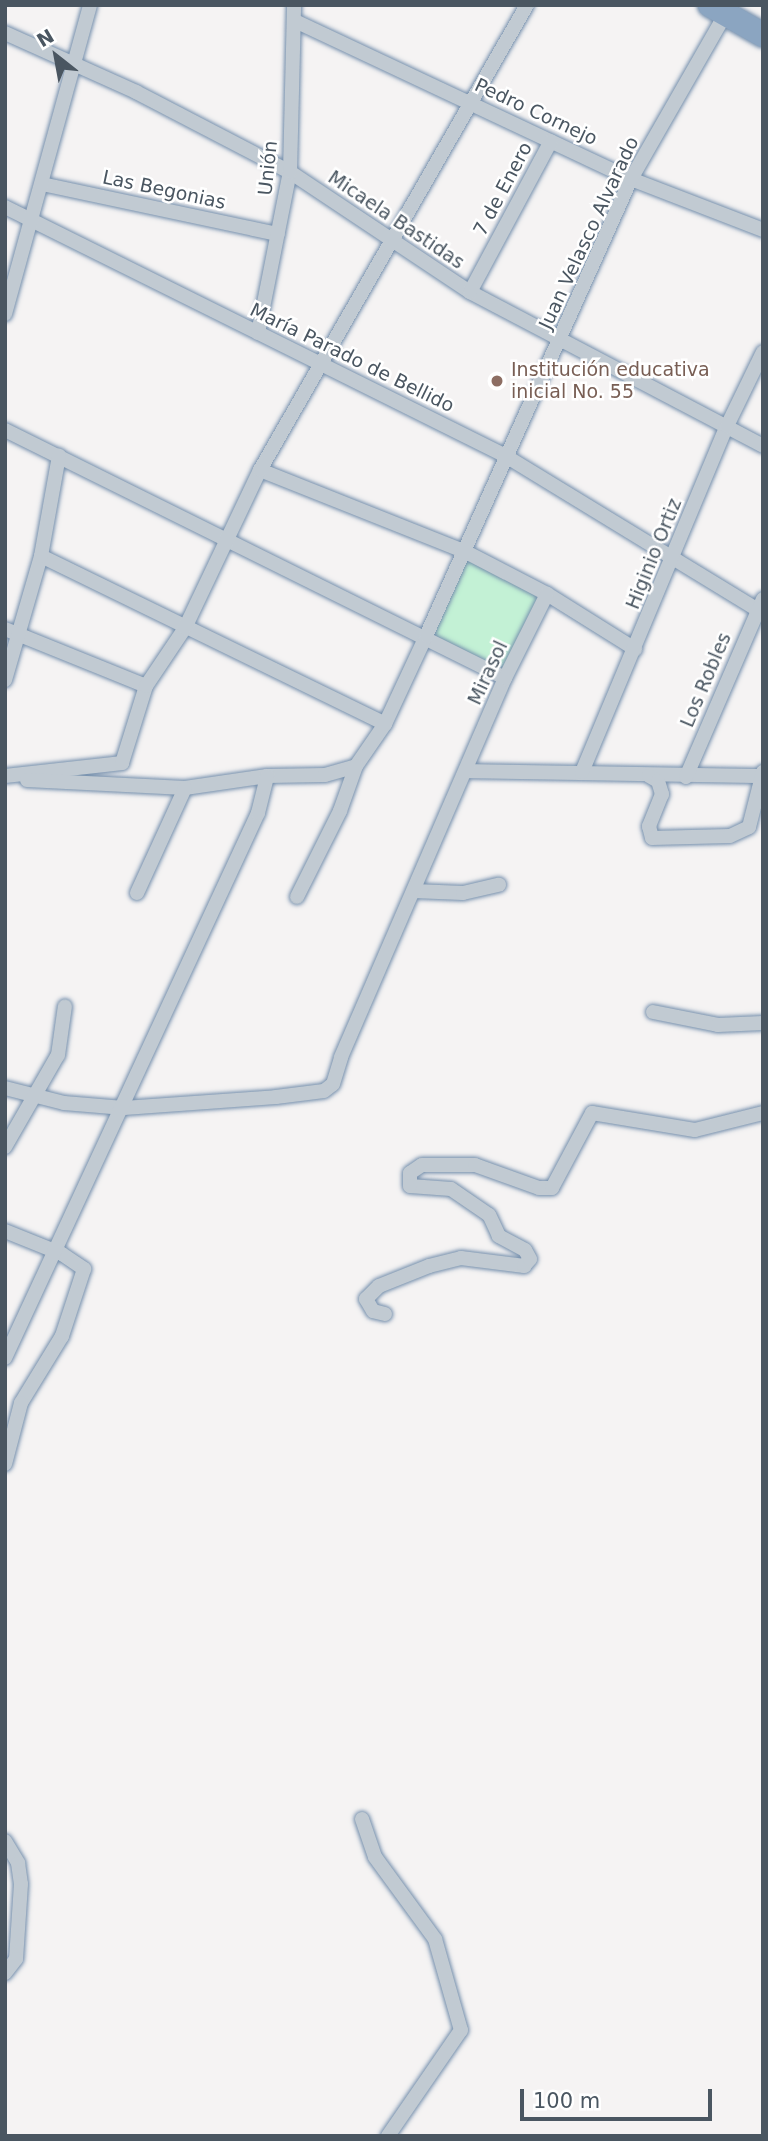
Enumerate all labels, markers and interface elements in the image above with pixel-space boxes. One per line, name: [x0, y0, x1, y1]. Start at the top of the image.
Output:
north arrow: [21, 21, 91, 91]
text: N: [33, 24, 58, 52]
street label: Pedro Cornejo: [471, 74, 601, 150]
street label: Juan Velasco Alvarado: [534, 133, 644, 333]
street label: 7 de Enero: [469, 138, 537, 240]
street label: Unión: [254, 140, 282, 196]
street label: Las Begonias: [100, 166, 228, 214]
street label: Micaela Bastidas: [324, 166, 468, 274]
street label: María Parado de Bellido: [246, 299, 458, 417]
place label: Institución educativa inicial No. 55: [511, 359, 710, 403]
marker: Institución educativa inicial No. 55: [489, 373, 505, 389]
street label: Higinio Ortiz: [621, 495, 687, 613]
street label: Los Robles: [676, 629, 736, 731]
street label: Mirasol: [463, 637, 513, 709]
scale bar: [523, 2074, 716, 2118]
text: 100 m: [533, 2089, 600, 2113]

